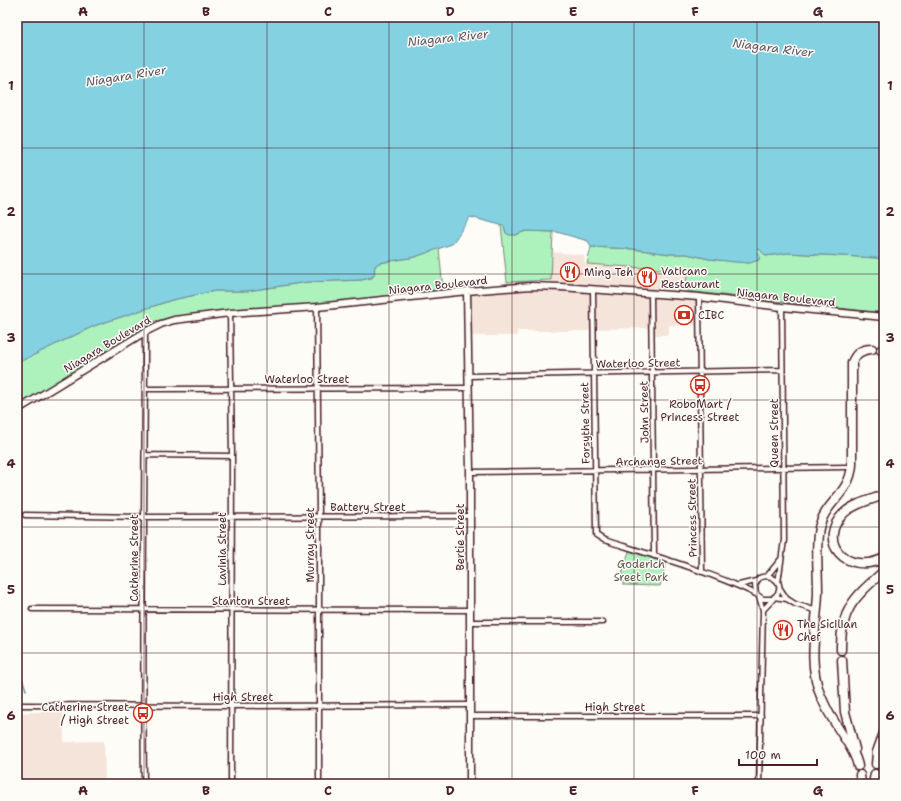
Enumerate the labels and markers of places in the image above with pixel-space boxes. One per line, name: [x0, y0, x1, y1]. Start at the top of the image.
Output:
restaurant icon: Ming Teh: [559, 261, 581, 283]
place label: Vaticano Restaurant: [661, 264, 720, 292]
place label: Ming Teh: [584, 265, 633, 280]
restaurant icon: Vaticano Restaurant: [636, 266, 658, 288]
bank icon: CIBC: [673, 304, 695, 326]
place label: CIBC: [698, 308, 724, 323]
bus stop icon: RoboMart / Princess Street: [689, 374, 711, 396]
place label: RoboMart / Princess Street: [661, 397, 740, 425]
place label: The Sicilian Chef: [797, 617, 857, 645]
restaurant icon: The Sicilian Chef: [772, 619, 794, 641]
place label: Catherine Street / High Street: [42, 700, 129, 728]
bus stop icon: Catherine Street / High Street: [132, 702, 154, 724]

